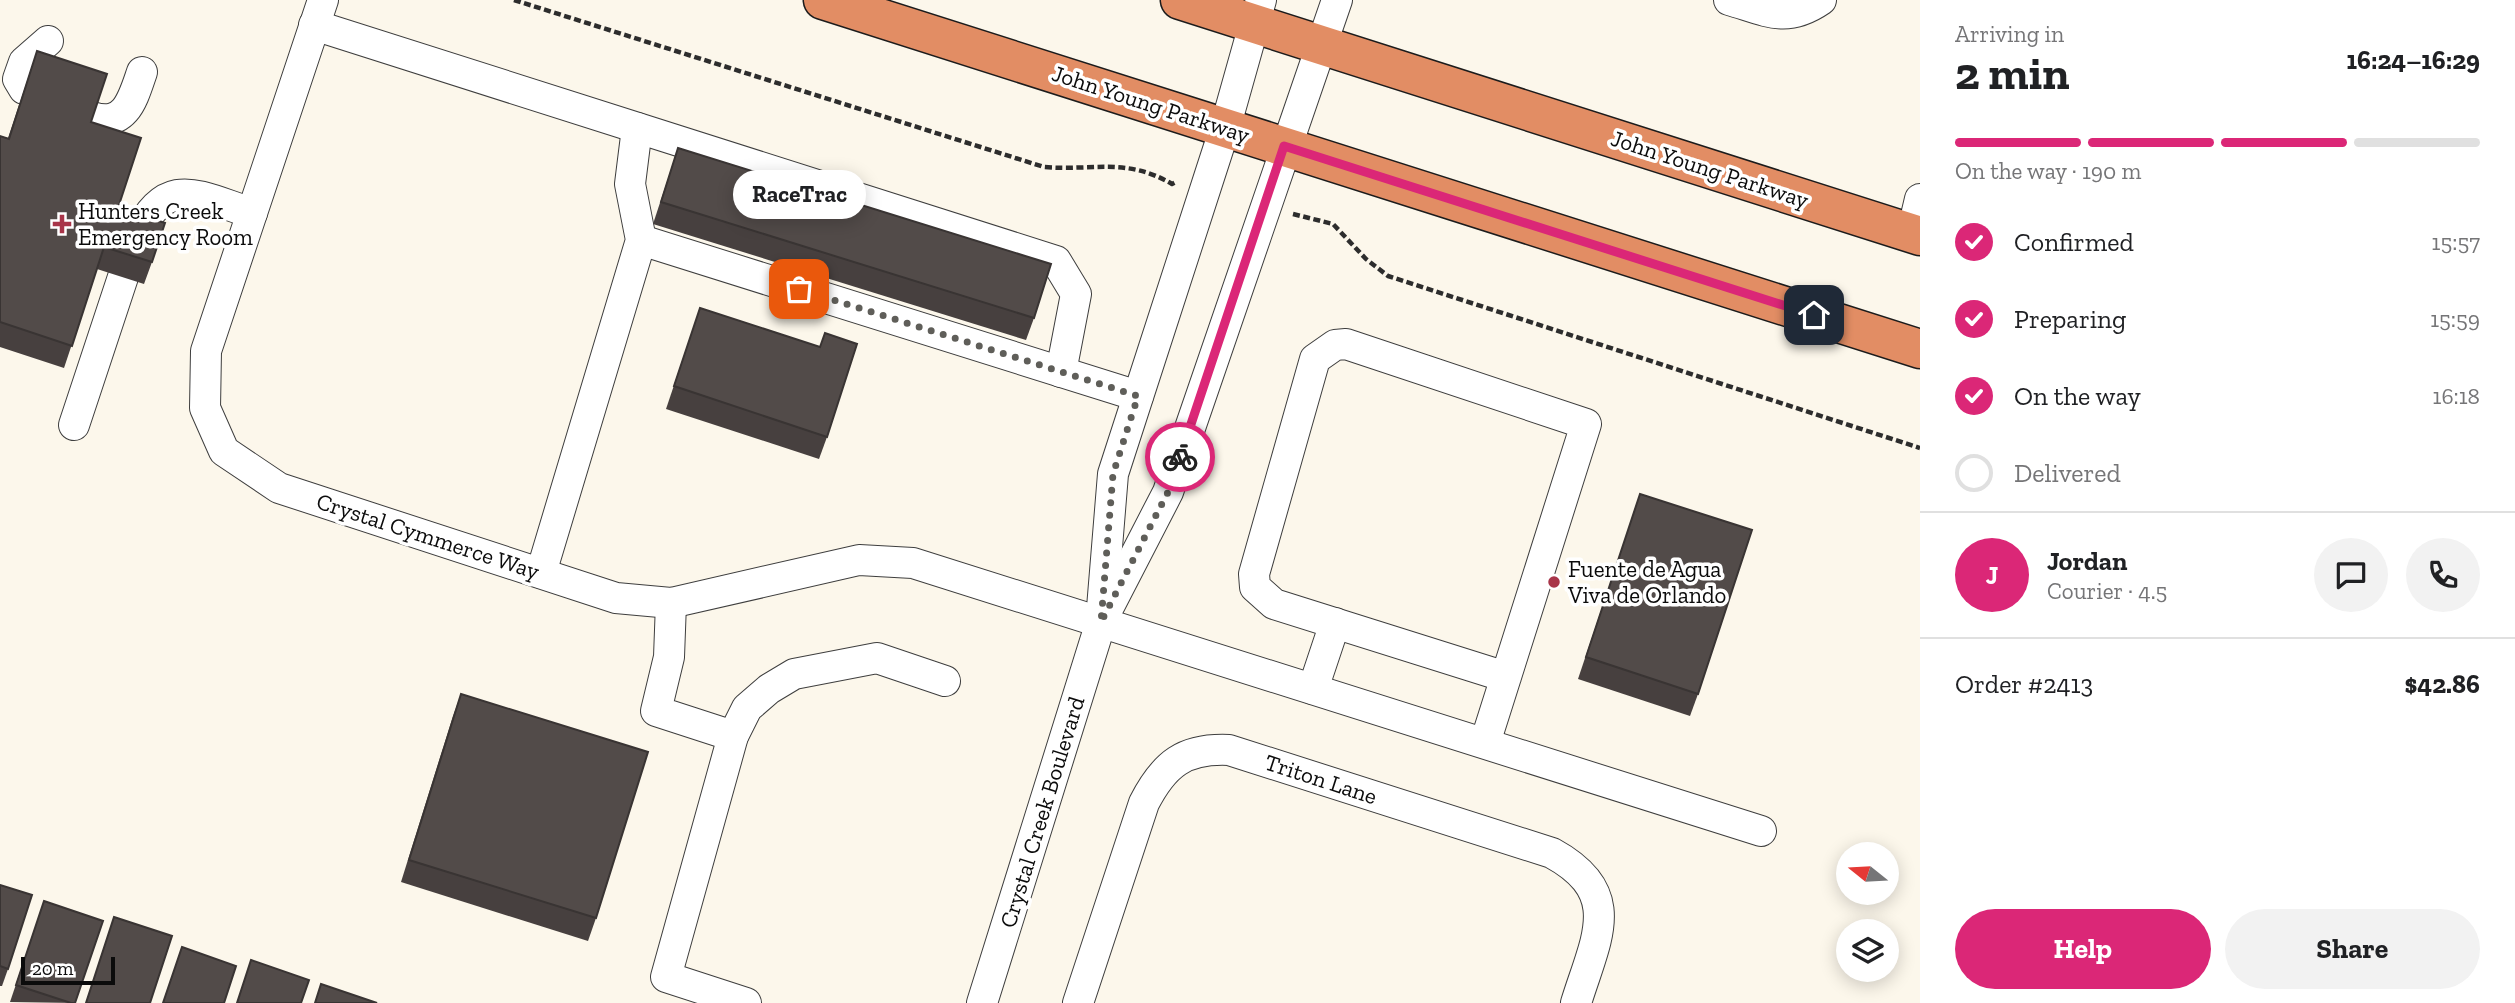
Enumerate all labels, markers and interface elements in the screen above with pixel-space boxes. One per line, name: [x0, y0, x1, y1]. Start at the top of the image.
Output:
text: Arriving in: [1955, 20, 2064, 48]
text: 16:24–16:29: [2347, 44, 2480, 76]
text: 2 min: [1955, 46, 2070, 101]
street label: John Young Parkway: [1049, 59, 1253, 149]
street label: John Young Parkway: [1608, 124, 1812, 214]
text: On the way · 190 m: [1955, 157, 2141, 185]
callout: RaceTrac: [732, 170, 866, 219]
text: RaceTrac: [752, 180, 847, 208]
place label: Hunters Creek Emergency Room: [78, 197, 253, 251]
marker: Hunters Creek Emergency Room: [52, 214, 72, 234]
icon: check: [1955, 223, 1993, 261]
text: Confirmed: [2014, 226, 2134, 258]
text: 15:57: [2432, 228, 2480, 256]
pin: [769, 259, 829, 319]
icon: bag: [780, 270, 818, 308]
pin: [1784, 285, 1844, 345]
icon: home: [1795, 296, 1833, 334]
icon: check: [1955, 300, 1993, 338]
text: Preparing: [2014, 303, 2126, 335]
text: 15:59: [2430, 305, 2480, 333]
icon: check: [1955, 377, 1993, 415]
text: On the way: [2014, 380, 2141, 412]
text: 16:18: [2433, 382, 2480, 410]
courier: [1145, 422, 1215, 492]
icon: bike: [1161, 438, 1199, 476]
text: Delivered: [2014, 457, 2121, 489]
street label: Crystal Cymmerce Way: [313, 487, 543, 585]
button: chat: [2314, 538, 2388, 612]
button: phone: [2406, 538, 2480, 612]
text: Jordan: [2047, 545, 2127, 577]
place label: Fuente de Agua Viva de Orlando: [1567, 555, 1726, 609]
text: J: [1986, 559, 1998, 591]
marker: Fuente de Agua Viva de Orlando: [1546, 574, 1562, 590]
text: Courier · 4.5: [2047, 577, 2167, 605]
text: Order #2413: [1955, 668, 2093, 700]
text: $42.86: [2405, 668, 2480, 700]
street label: Crystal Creek Boulevard: [993, 693, 1091, 931]
street label: Triton Lane: [1261, 748, 1381, 810]
north arrow: [1836, 842, 1899, 905]
map controls: [1836, 842, 1899, 982]
button: Help: [1955, 909, 2211, 989]
button: Share: [2225, 909, 2480, 989]
button: layers: [1836, 919, 1899, 982]
scale bar: [21, 954, 116, 986]
text: 20 m: [32, 957, 73, 980]

